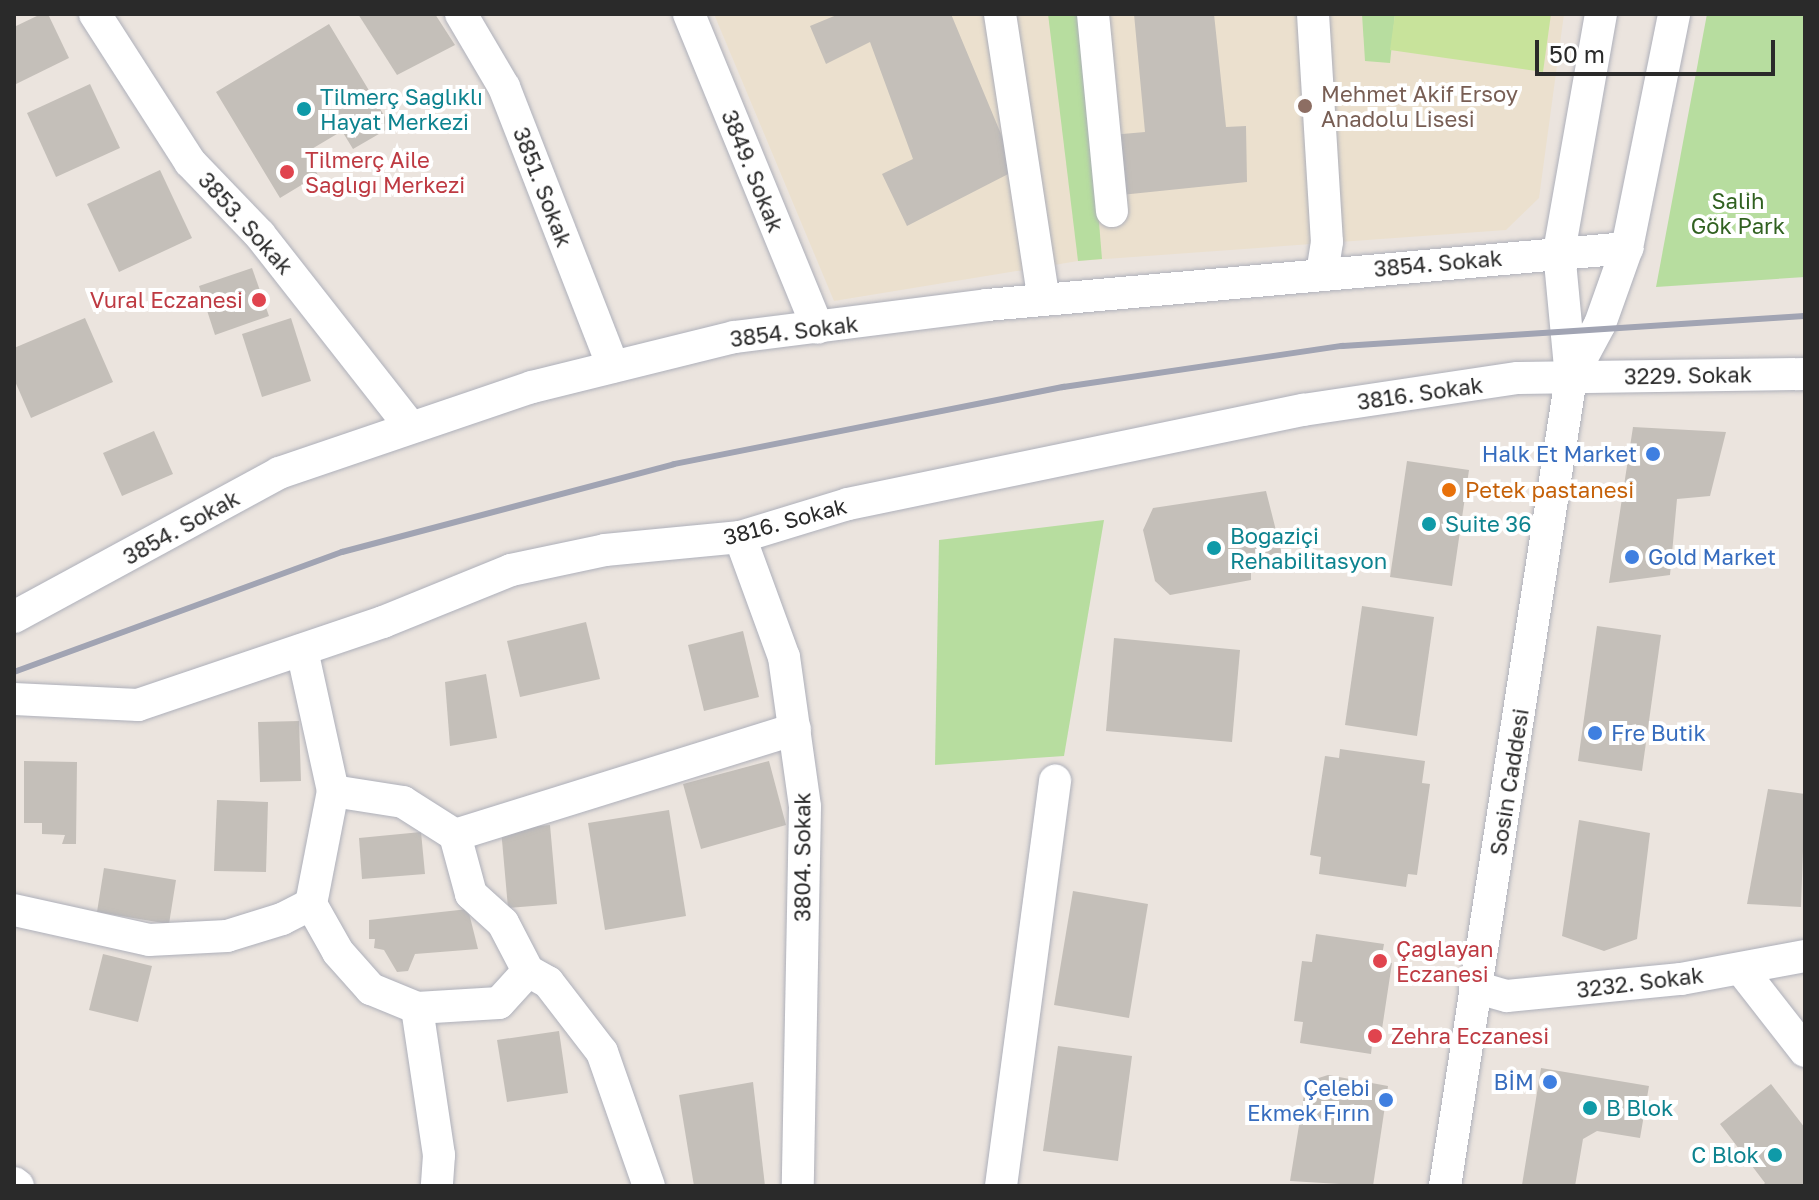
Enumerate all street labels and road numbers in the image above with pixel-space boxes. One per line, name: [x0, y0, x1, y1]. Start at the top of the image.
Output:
street label: 3849. Sokak: [717, 106, 789, 236]
street label: 3851. Sokak: [508, 123, 578, 251]
street label: 3853. Sokak: [193, 166, 299, 280]
street label: 3854. Sokak: [1373, 244, 1503, 282]
street label: 3854. Sokak: [728, 310, 860, 352]
street label: 3229. Sokak: [1624, 361, 1752, 389]
street label: 3816. Sokak: [1355, 371, 1485, 415]
street label: 3854. Sokak: [118, 484, 244, 570]
street label: 3816. Sokak: [720, 492, 850, 550]
street label: Sosin Caddesi: [1484, 707, 1534, 857]
street label: 3804. Sokak: [789, 792, 815, 922]
street label: 3232. Sokak: [1575, 961, 1705, 1003]

